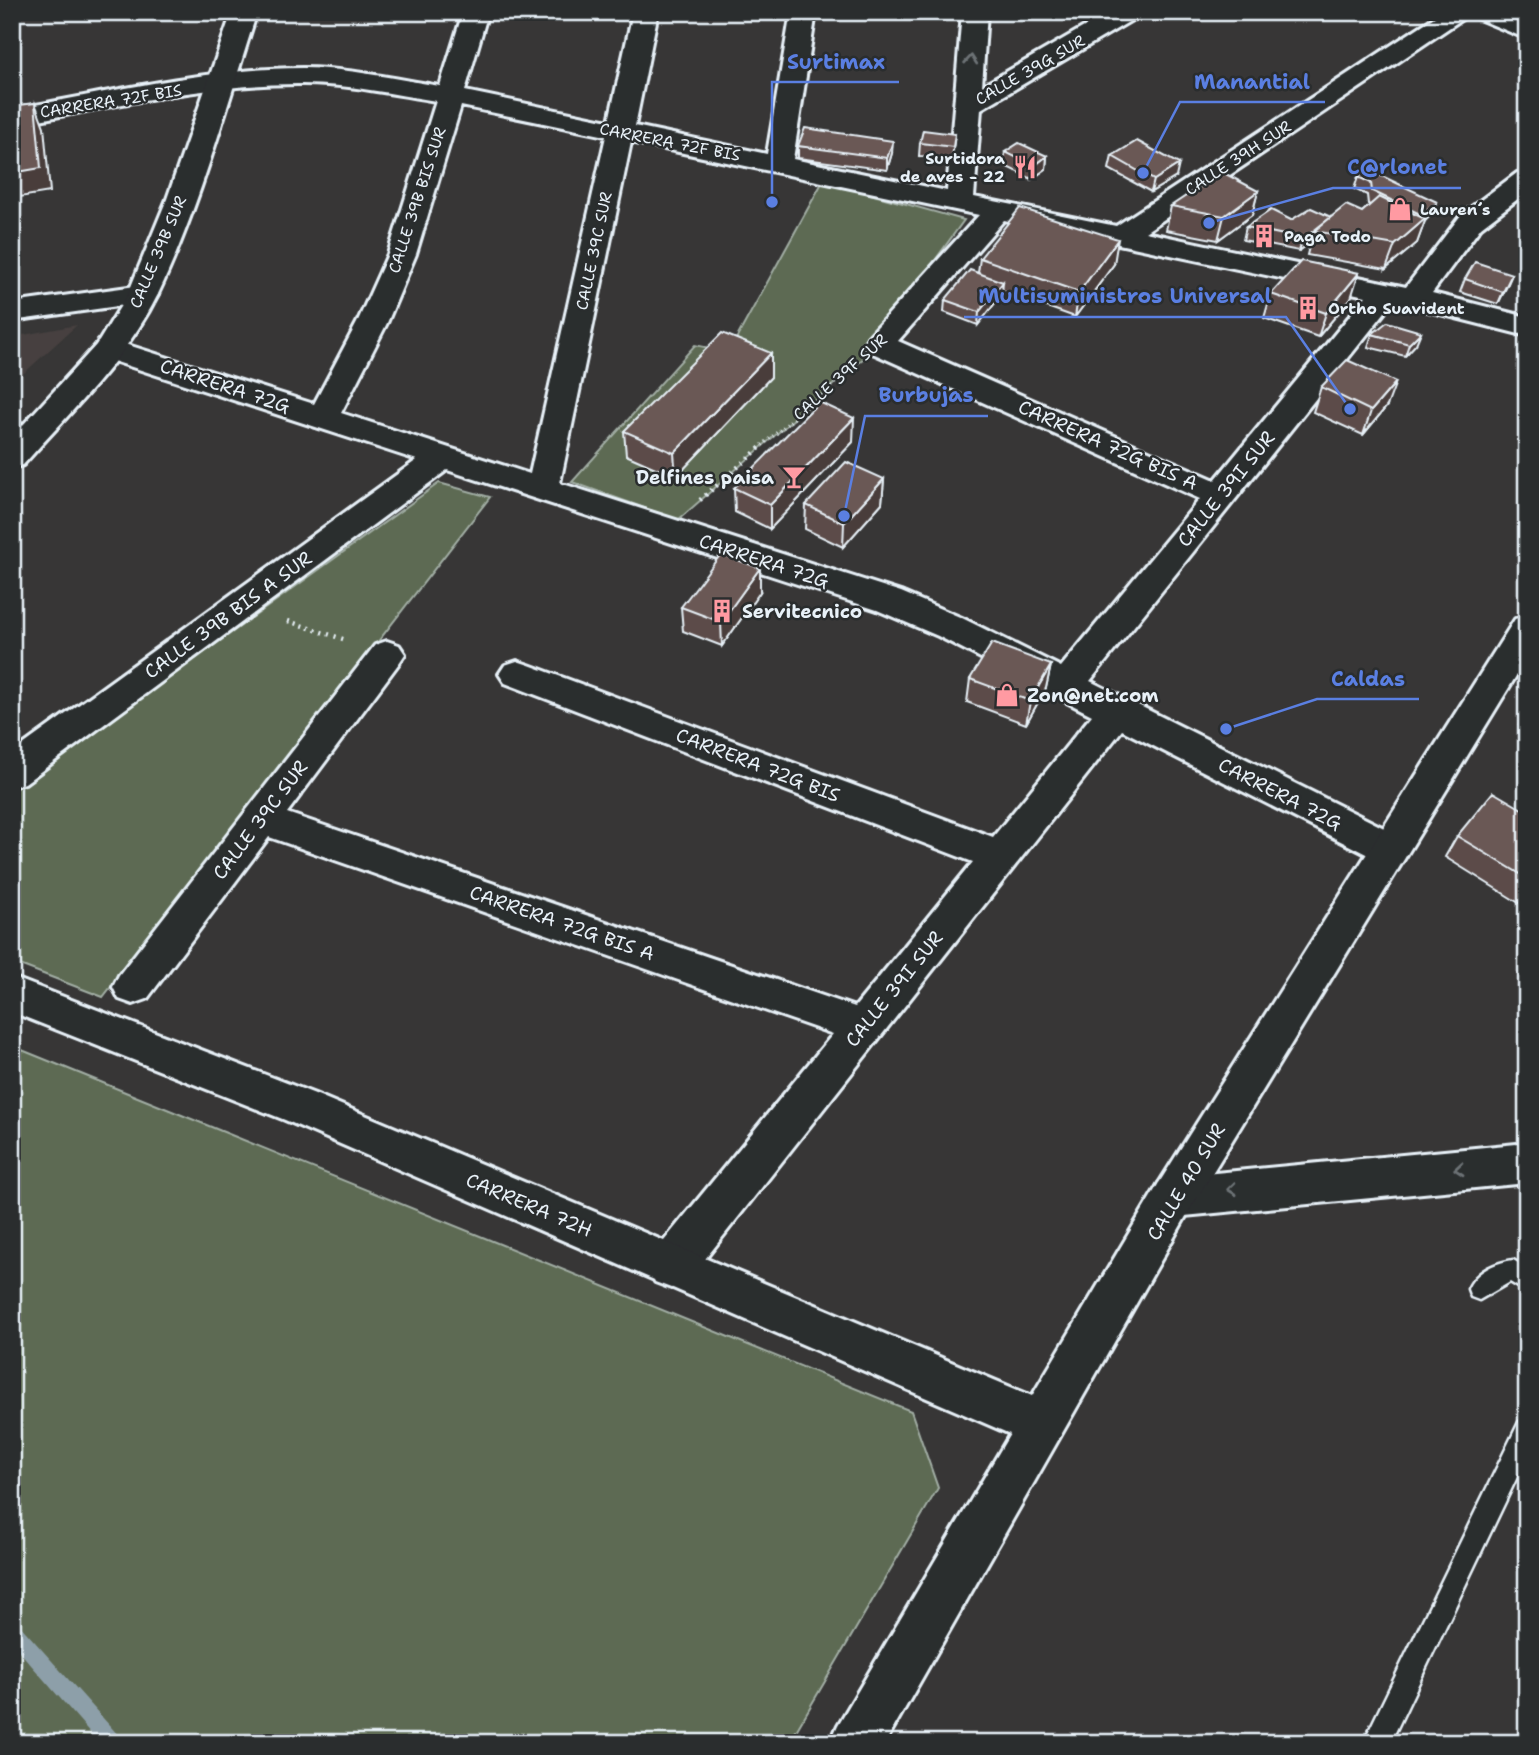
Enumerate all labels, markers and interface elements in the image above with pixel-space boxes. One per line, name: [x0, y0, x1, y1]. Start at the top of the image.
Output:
street label: CALLE 39G SUR: [972, 30, 1088, 110]
callout: Surtimax: [772, 40, 899, 82]
text: Surtimax: [787, 48, 885, 76]
one-way arrow: [963, 55, 978, 66]
callout: Manantial: [1180, 60, 1325, 102]
text: Manantial: [1194, 68, 1310, 96]
street label: CARRERA 72F BIS: [39, 79, 184, 123]
street label: CALLE 39H SUR: [1181, 116, 1295, 200]
street label: CARRERA 72F BIS: [598, 118, 742, 166]
street label: CALLE 39B BIS SUR: [383, 124, 451, 276]
callout: C@rlonet: [1333, 146, 1461, 188]
place label: Surtidora de aves - 22: [900, 148, 1005, 187]
restaurant icon: Surtidora de aves - 22: [1011, 153, 1039, 181]
text: C@rlonet: [1347, 153, 1447, 181]
street label: CALLE 39C SUR: [571, 190, 617, 312]
street label: CALLE 39B SUR: [125, 193, 191, 311]
shop icon: Lauren´s: [1386, 195, 1414, 223]
place label: Lauren´s: [1420, 199, 1490, 220]
building icon: Paga Todo: [1250, 222, 1278, 250]
place label: Paga Todo: [1284, 226, 1371, 247]
callout: Multisuministros Universal: [964, 275, 1286, 317]
text: Multisuministros Universal: [978, 282, 1272, 310]
building icon: Ortho Suavident: [1294, 294, 1322, 322]
place label: Ortho Suavident: [1328, 298, 1465, 319]
street label: CALLE 39F SUR: [788, 329, 892, 425]
street label: CARRERA 72G: [157, 353, 293, 419]
callout: Burbujas: [865, 374, 988, 416]
text: Burbujas: [878, 381, 974, 409]
street label: CARRERA 72G BIS A: [1014, 394, 1202, 496]
street label: CALLE 39I SUR: [1172, 426, 1280, 552]
bar icon: Delfines paisa: [780, 463, 808, 491]
place label: Delfines paisa: [636, 465, 774, 490]
street label: CARRERA 72G: [696, 528, 832, 594]
street label: CALLE 39B BIS A SUR: [139, 546, 317, 684]
building icon: Servitecnico: [708, 597, 736, 625]
place label: Servitecnico: [742, 599, 862, 624]
callout: Caldas: [1317, 657, 1419, 699]
text: Caldas: [1331, 665, 1405, 693]
shop icon: Zon@net.com: [993, 681, 1021, 709]
place label: Zon@net.com: [1027, 683, 1159, 708]
street label: CARRERA 72G BIS: [672, 722, 844, 808]
street label: CARRERA 72G: [1214, 752, 1346, 836]
street label: CALLE 39C SUR: [207, 755, 313, 885]
street label: CARRERA 72G BIS A: [466, 880, 658, 966]
street label: CALLE 39I SUR: [840, 926, 948, 1052]
street label: CALLE 40 SUR: [1141, 1119, 1231, 1245]
one-way arrow: [1453, 1161, 1464, 1176]
street label: CARRERA 72H: [462, 1167, 596, 1243]
one-way arrow: [1226, 1182, 1238, 1197]

